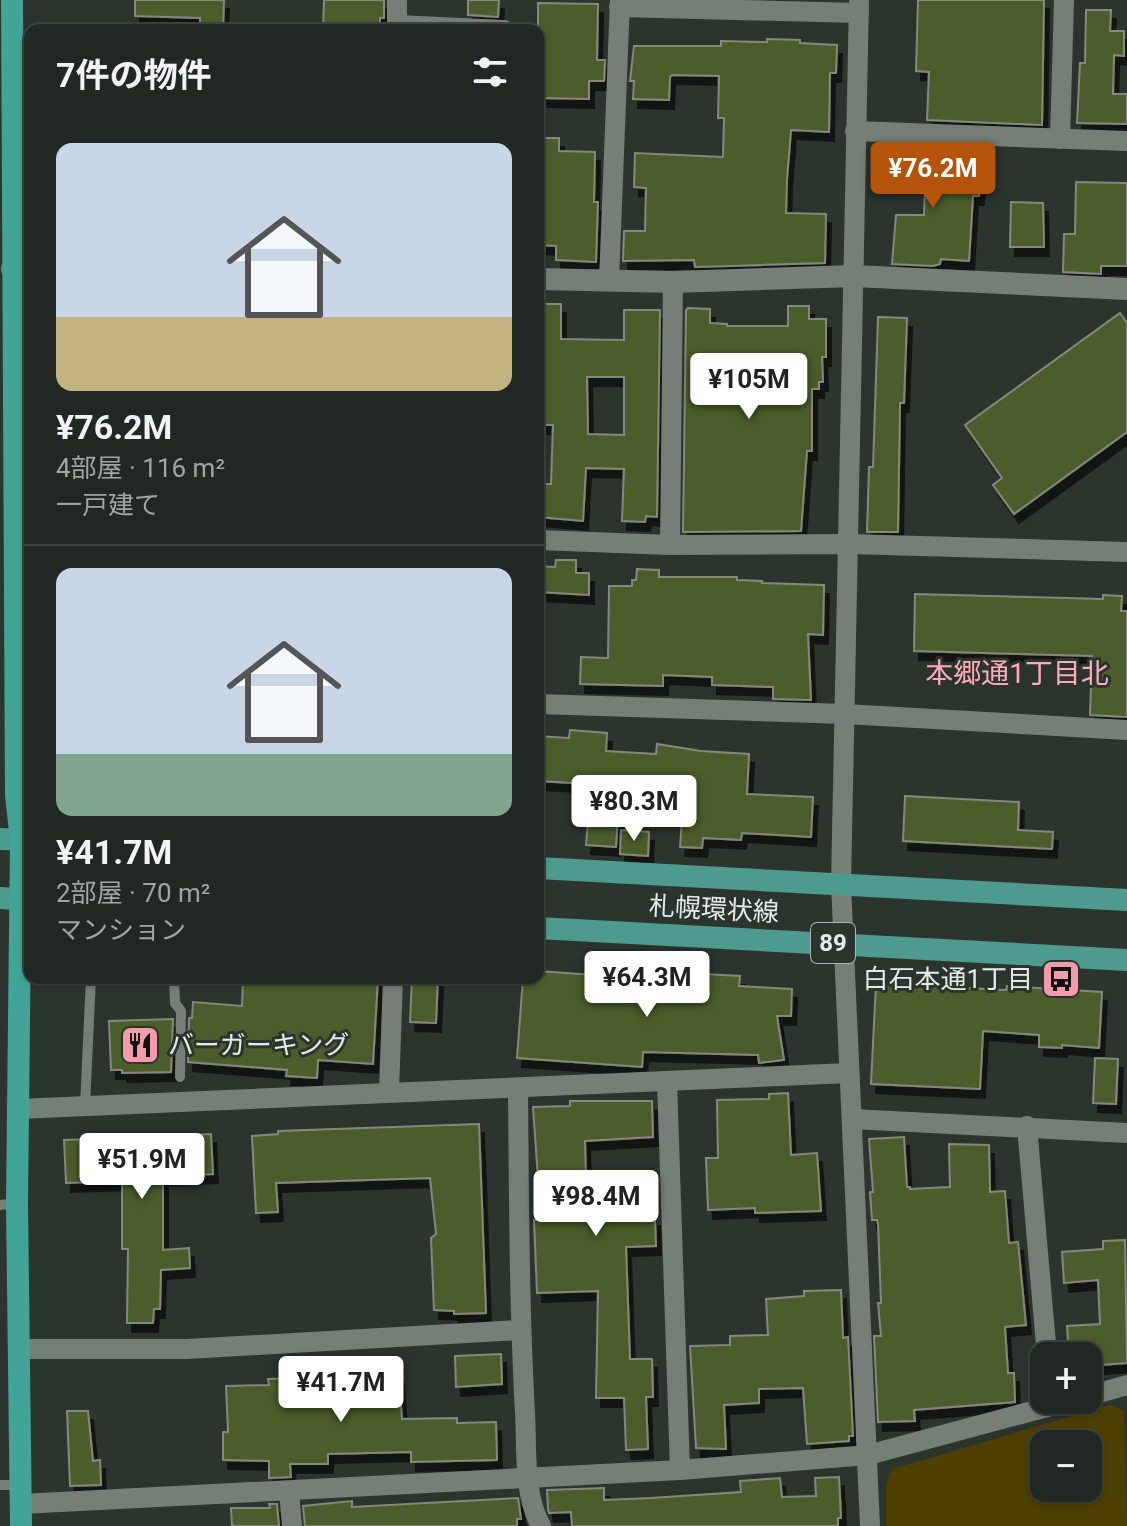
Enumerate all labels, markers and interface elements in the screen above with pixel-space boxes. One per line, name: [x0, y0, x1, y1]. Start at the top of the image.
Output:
icon: filters: [468, 50, 512, 94]
text: 7件の物件: [56, 55, 212, 95]
pin: ¥76.2M: [868, 142, 998, 210]
text: ¥76.2M: [889, 153, 978, 183]
icon: home: [212, 195, 356, 339]
pin: ¥105M: [693, 353, 805, 421]
text: ¥105M: [708, 364, 790, 394]
text: ¥76.2M: [56, 407, 172, 447]
text: 4部屋 · 116 m²: [56, 453, 225, 483]
text: 一戸建て: [56, 490, 160, 520]
icon: home: [212, 620, 356, 764]
district label: 本郷通1丁目北: [925, 657, 1109, 690]
pin: ¥80.3M: [569, 775, 699, 843]
text: ¥80.3M: [590, 786, 679, 816]
text: ¥41.7M: [56, 832, 172, 872]
text: 2部屋 · 70 m²: [56, 878, 210, 908]
street label: 札幌環状線: [648, 891, 780, 927]
text: マンション: [56, 915, 186, 945]
road number: 89: [811, 923, 855, 963]
pin: ¥64.3M: [582, 951, 712, 1019]
bus stop icon: 白石本通1丁目: [1040, 958, 1082, 1000]
text: ¥64.3M: [603, 962, 692, 992]
place label: 白石本通1丁目: [862, 964, 1033, 994]
restaurant icon: バーガーキング: [119, 1024, 161, 1066]
place label: バーガーキング: [168, 1030, 349, 1060]
pin: ¥51.9M: [77, 1133, 207, 1201]
text: ¥51.9M: [98, 1144, 187, 1174]
pin: ¥98.4M: [531, 1170, 661, 1238]
text: ¥98.4M: [552, 1181, 641, 1211]
map controls: [1030, 1342, 1102, 1502]
button: +: [1030, 1342, 1102, 1414]
pin: ¥41.7M: [276, 1356, 406, 1424]
text: ¥41.7M: [297, 1367, 386, 1397]
button: −: [1030, 1430, 1102, 1502]

